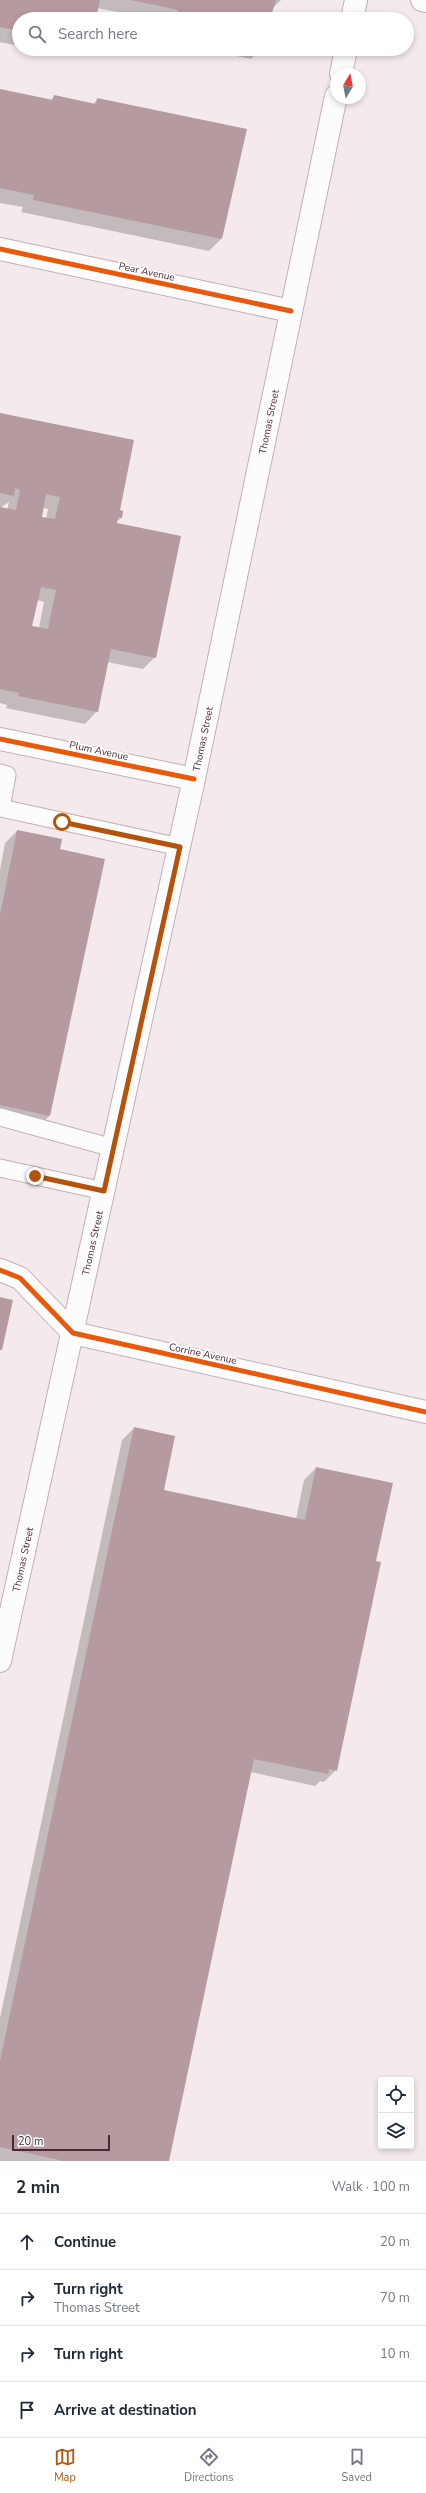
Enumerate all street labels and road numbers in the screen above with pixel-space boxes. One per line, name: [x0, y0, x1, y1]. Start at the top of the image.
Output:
street label: Pear Avenue: [117, 259, 176, 285]
street label: Thomas Street: [256, 388, 283, 456]
street label: Thomas Street: [190, 705, 217, 773]
street label: Plum Avenue: [68, 738, 130, 764]
street label: Thomas Street: [79, 1209, 107, 1277]
street label: Corrine Avenue: [168, 1340, 238, 1368]
street label: Thomas Street: [9, 1525, 37, 1593]

